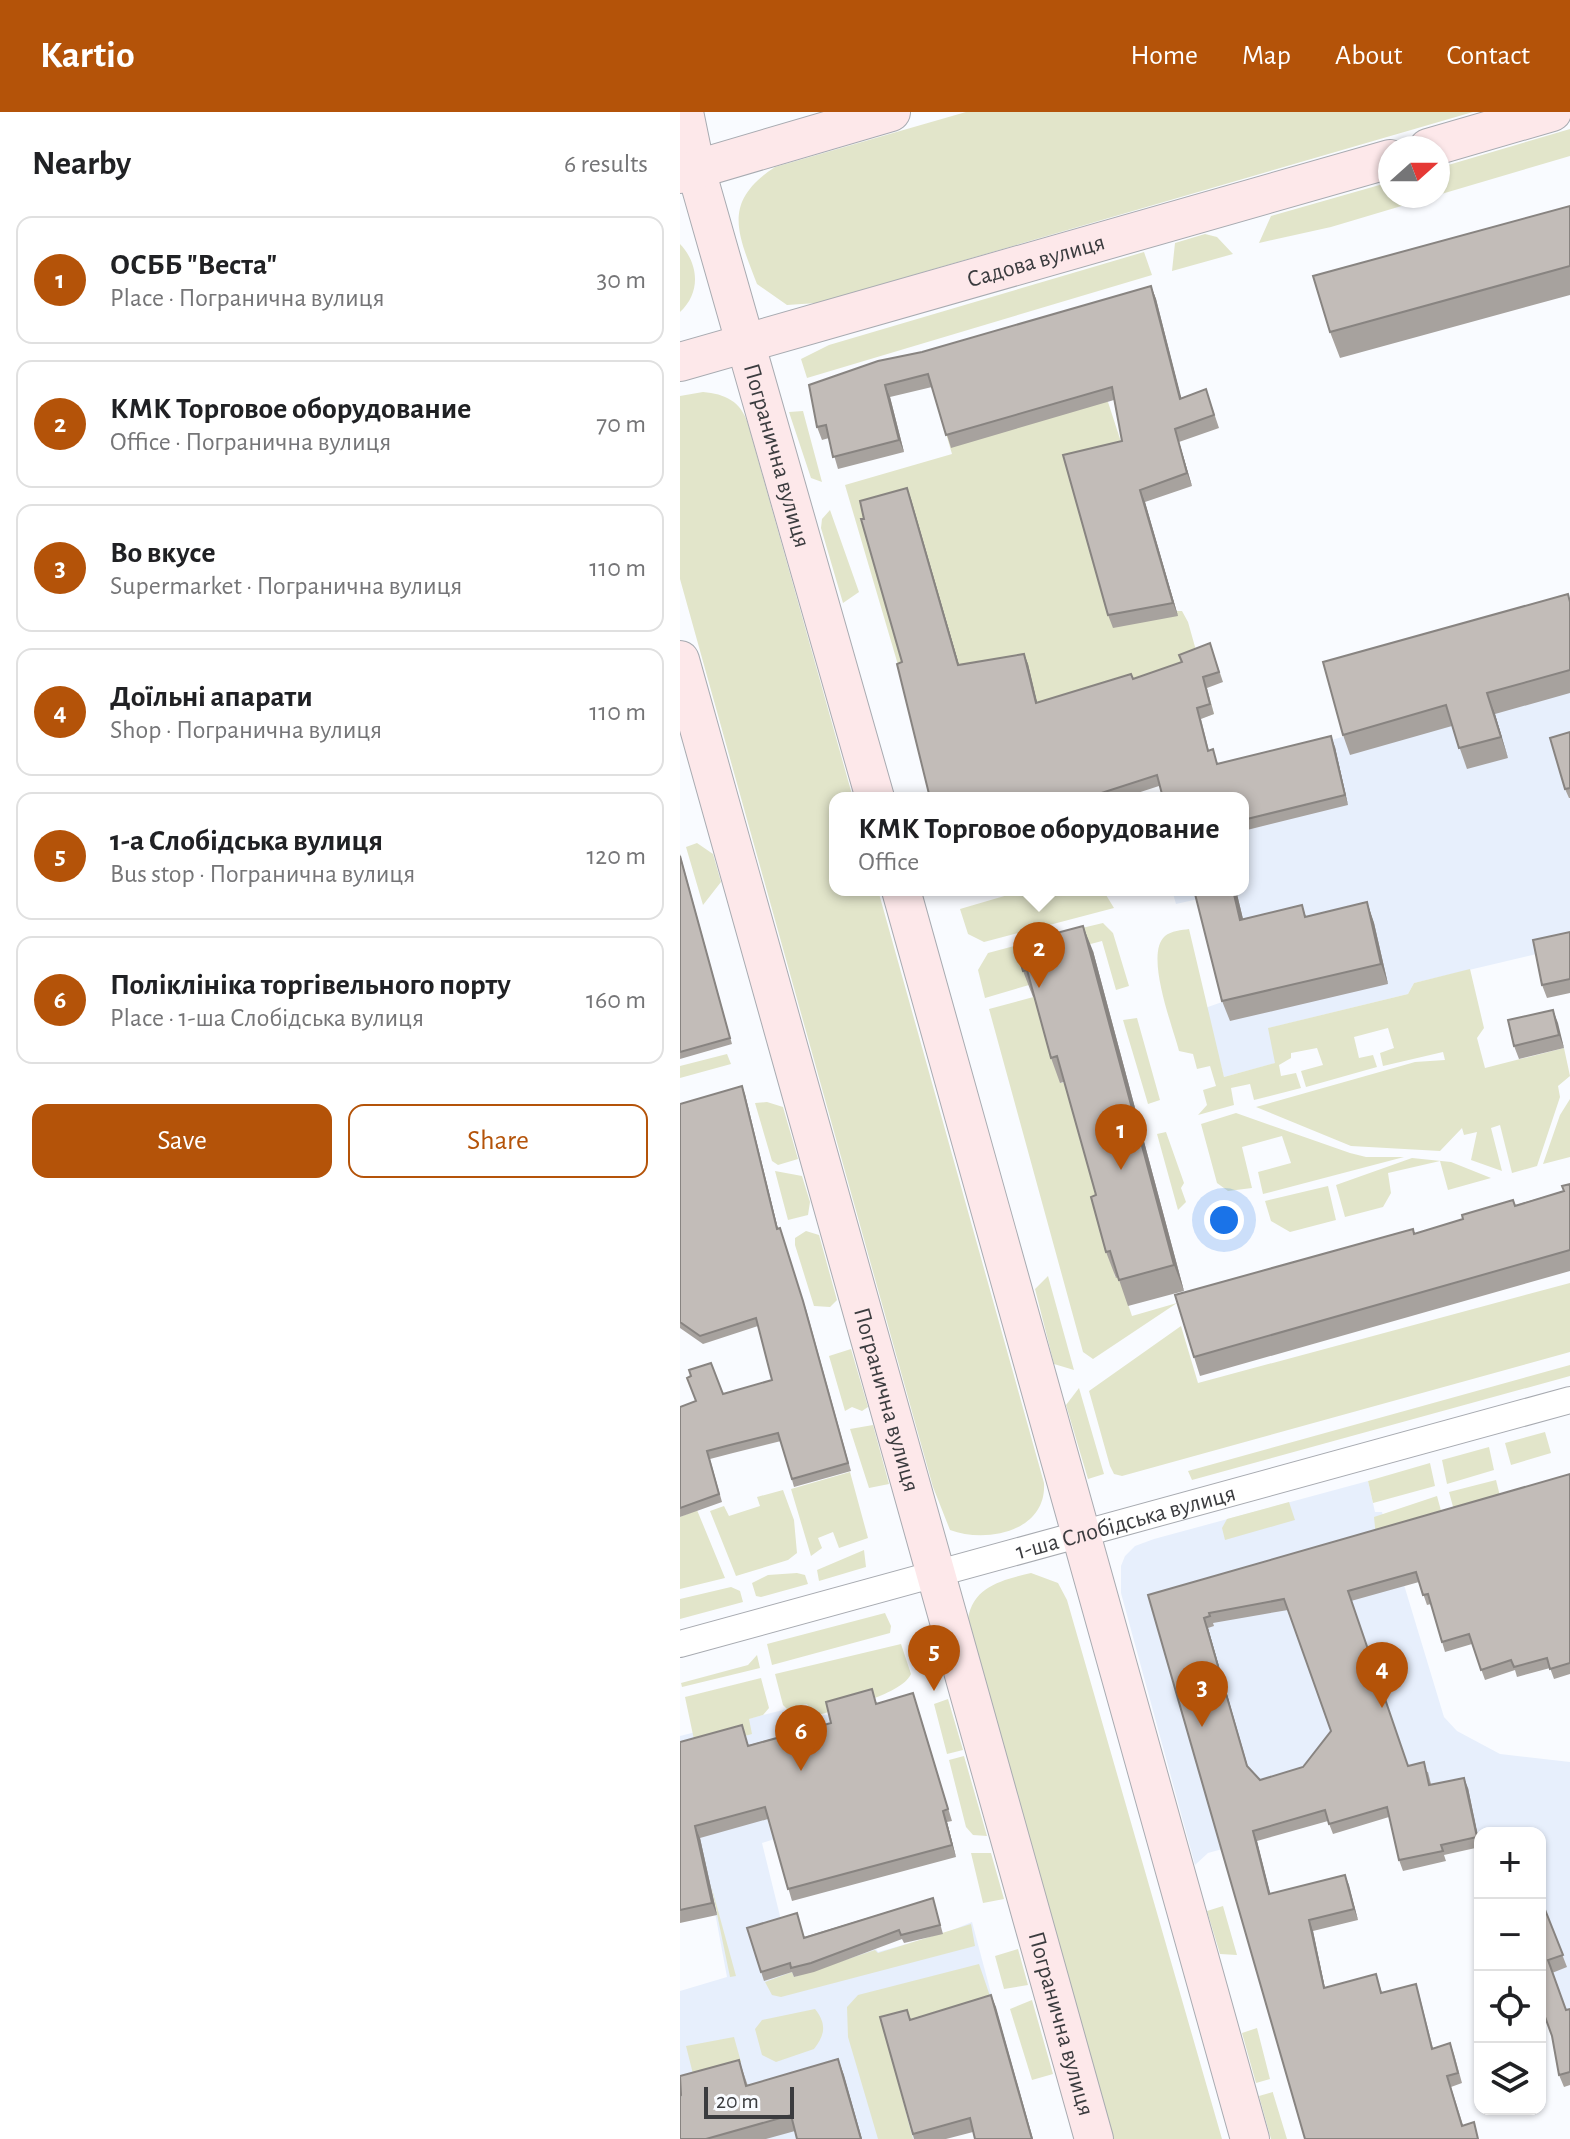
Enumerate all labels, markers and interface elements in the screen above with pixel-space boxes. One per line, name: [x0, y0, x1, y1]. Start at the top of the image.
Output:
text: Kartio: [40, 37, 135, 75]
text: Home: [1131, 42, 1198, 70]
text: Map: [1242, 42, 1291, 70]
text: About: [1335, 42, 1403, 70]
text: Contact: [1447, 42, 1530, 70]
north arrow: [1378, 136, 1450, 208]
text: Nearby: [32, 147, 131, 181]
text: 6 results: [564, 151, 648, 177]
street label: Садова вулиця: [964, 230, 1108, 292]
text: ОСББ "Веста": [110, 250, 277, 280]
text: 1: [55, 267, 65, 293]
text: 30 m: [596, 267, 646, 293]
text: Place · Погранична вулиця: [110, 285, 384, 311]
street label: Погранична вулиця: [739, 361, 814, 550]
text: КМК Торговое оборудование: [110, 394, 471, 424]
text: 2: [54, 411, 66, 437]
text: 70 m: [596, 411, 646, 437]
text: Office · Погранична вулиця: [110, 429, 391, 455]
text: Во вкусе: [110, 538, 216, 568]
text: 3: [54, 555, 66, 581]
text: 110 m: [589, 555, 646, 581]
text: Supermarket · Погранична вулиця: [110, 573, 462, 599]
text: Доїльні апарати: [110, 682, 313, 712]
text: 4: [53, 699, 67, 725]
text: 110 m: [589, 699, 646, 725]
text: Shop · Погранична вулиця: [110, 717, 382, 743]
popup: [829, 792, 1249, 896]
text: КМК Торговое оборудование: [858, 814, 1220, 844]
text: 1-а Слобідська вулиця: [110, 826, 383, 856]
text: 5: [54, 843, 66, 869]
text: 120 m: [586, 843, 646, 869]
text: Office: [858, 849, 919, 875]
text: Bus stop · Погранична вулиця: [110, 861, 415, 887]
pin: 2: [1013, 922, 1065, 988]
text: Поліклініка торгівельного порту: [110, 970, 511, 1000]
text: 6: [54, 987, 66, 1013]
text: 160 m: [586, 987, 646, 1013]
text: Place · 1-ша Слобідська вулиця: [110, 1005, 424, 1031]
button: Save: [32, 1104, 332, 1178]
button: Share: [348, 1104, 648, 1178]
pin: 1: [1095, 1104, 1147, 1170]
your location: [1204, 1200, 1244, 1240]
street label: Погранична вулиця: [849, 1305, 923, 1495]
street label: 1-ша Слобідська вулиця: [1013, 1481, 1238, 1564]
pin: 5: [908, 1625, 960, 1691]
pin: 4: [1356, 1642, 1408, 1708]
pin: 3: [1176, 1661, 1228, 1727]
pin: 6: [775, 1705, 827, 1771]
map controls: [1474, 1827, 1546, 2115]
button: +: [1474, 1827, 1546, 1899]
button: −: [1474, 1899, 1546, 1971]
street label: Погранична вулиця: [1024, 1929, 1098, 2119]
button: locate: [1474, 1971, 1546, 2043]
button: layers: [1474, 2043, 1546, 2115]
scale bar: [704, 2083, 794, 2119]
text: 20 m: [716, 2090, 759, 2112]

